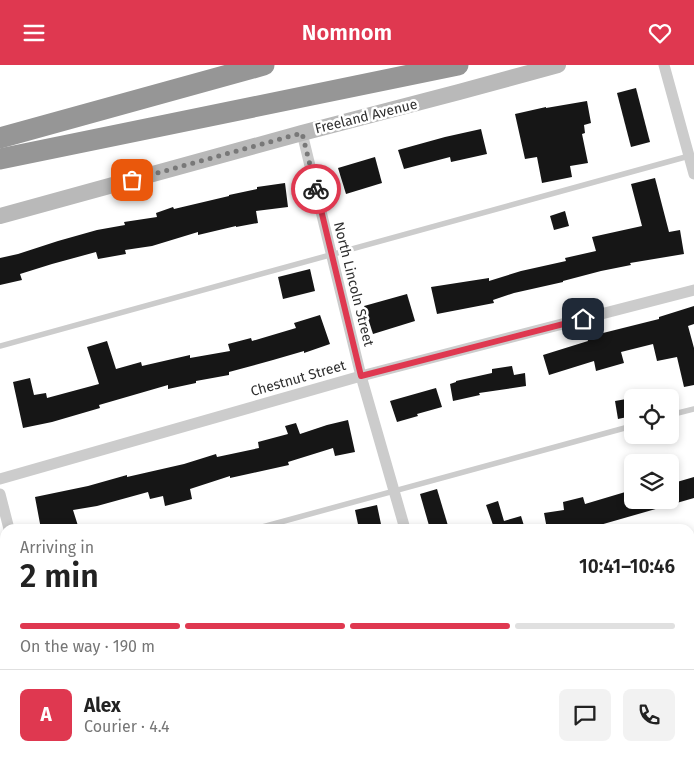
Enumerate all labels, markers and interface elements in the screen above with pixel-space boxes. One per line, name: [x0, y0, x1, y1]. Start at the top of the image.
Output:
icon: menu: [20, 19, 48, 47]
text: Nomnom: [302, 19, 392, 46]
icon: heart: [646, 19, 674, 47]
street label: Freeland Avenue: [313, 96, 419, 137]
pin: [111, 159, 153, 201]
courier: [291, 164, 341, 214]
icon: bag: [118, 166, 146, 194]
icon: bike: [302, 175, 330, 203]
street label: North Lincoln Street: [330, 220, 377, 349]
pin: [562, 298, 604, 340]
icon: home: [569, 305, 597, 333]
street label: Chestnut Street: [249, 357, 349, 400]
map controls: [624, 389, 679, 509]
button: locate: [624, 389, 679, 444]
button: layers: [624, 454, 679, 509]
text: Arriving in: [20, 538, 94, 557]
text: 10:41–10:46: [579, 555, 675, 578]
text: 2 min: [20, 557, 99, 595]
text: On the way · 190 m: [20, 637, 155, 656]
button: chat: [559, 689, 611, 741]
button: phone: [623, 689, 675, 741]
text: Alex: [84, 694, 121, 717]
text: A: [40, 703, 52, 726]
text: Courier · 4.4: [84, 717, 170, 736]

